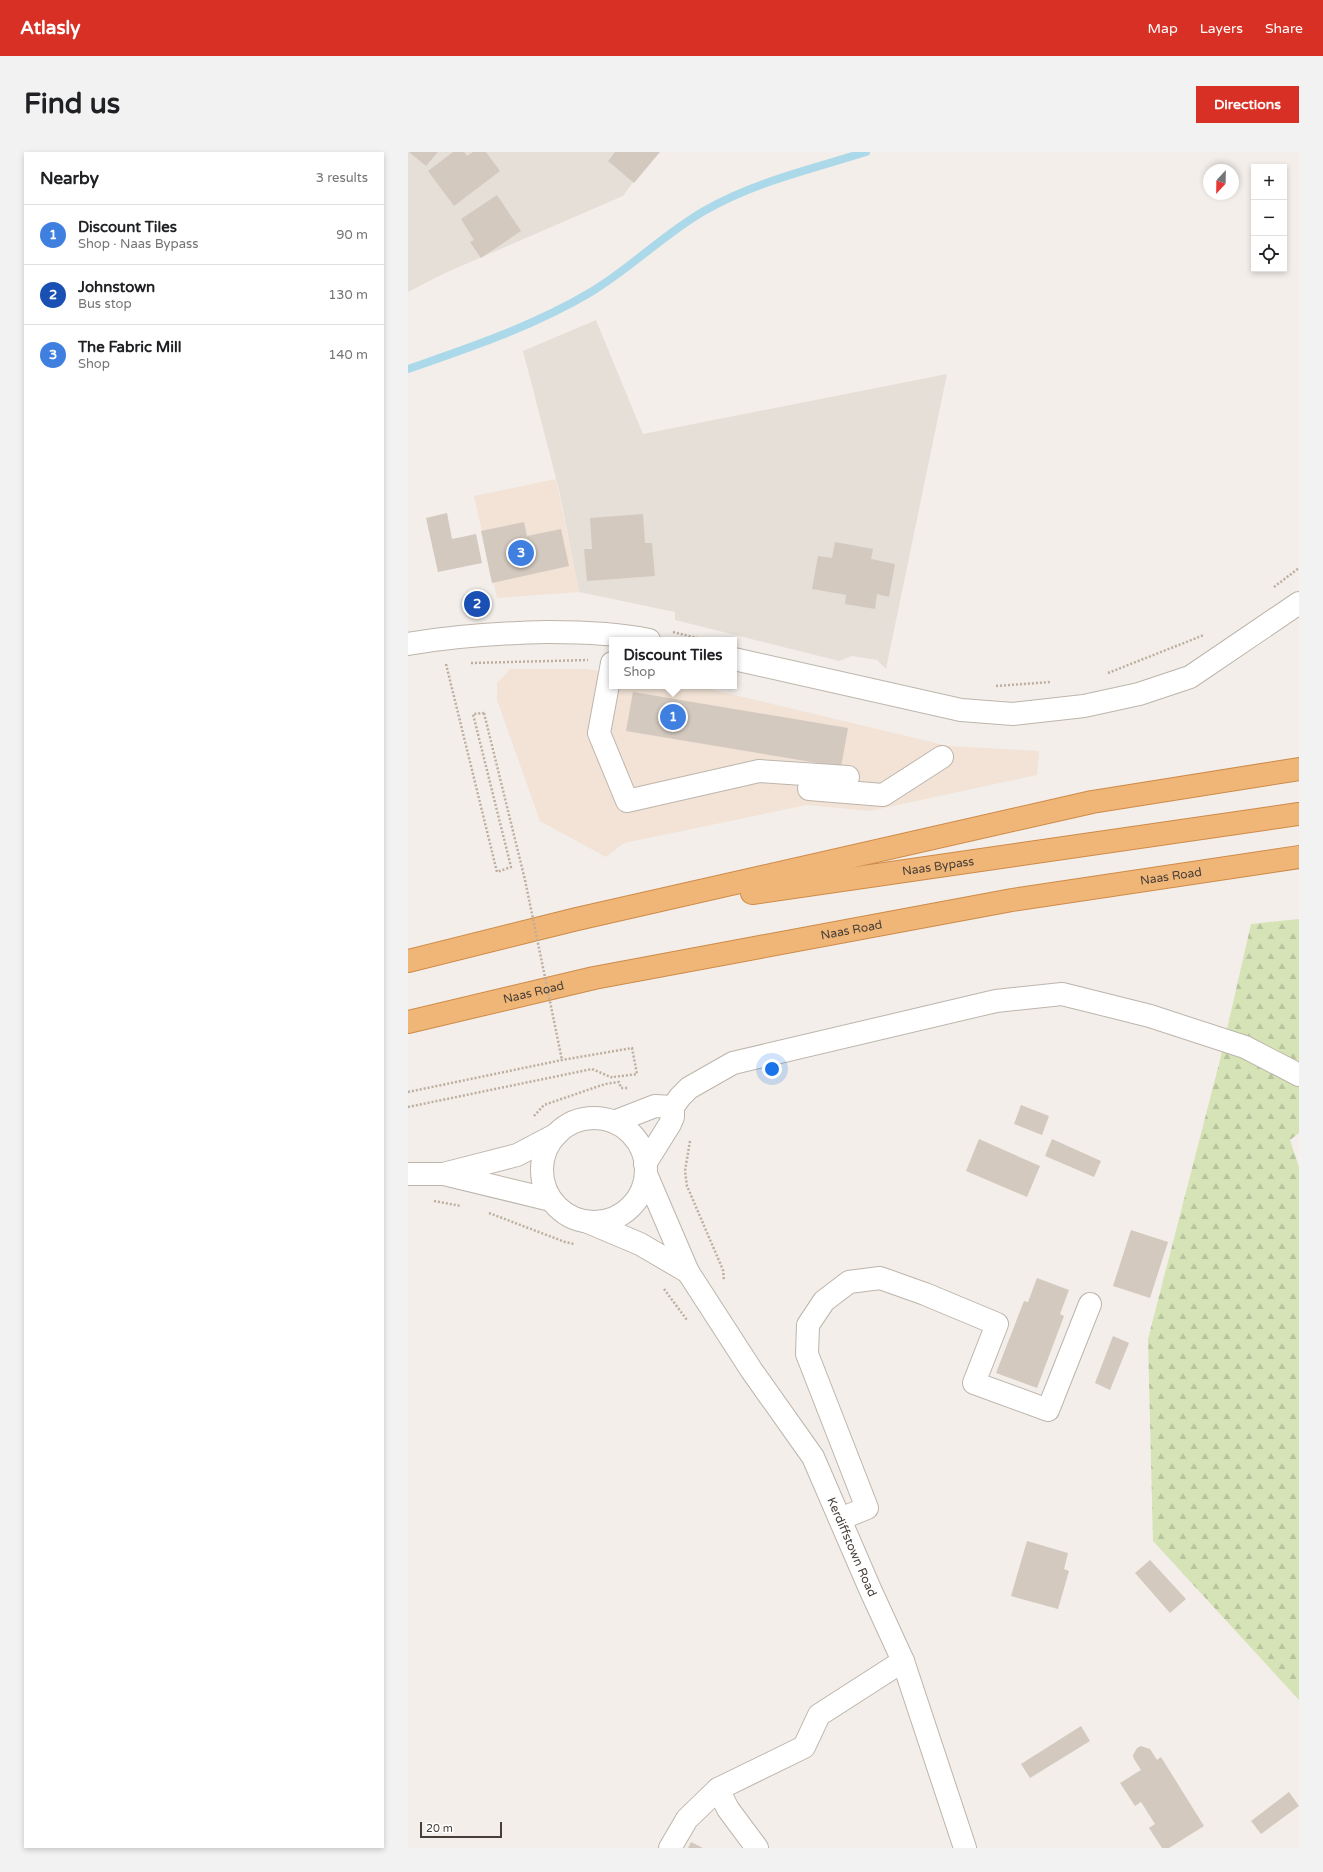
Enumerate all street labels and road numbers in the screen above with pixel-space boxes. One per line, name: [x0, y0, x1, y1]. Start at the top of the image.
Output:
street label: Naas Bypass: [901, 854, 975, 878]
street label: Naas Road: [1139, 865, 1203, 888]
street label: Naas Road: [820, 917, 883, 943]
street label: Naas Road: [502, 978, 565, 1006]
street label: Kerdiffstown Road: [824, 1495, 880, 1599]

